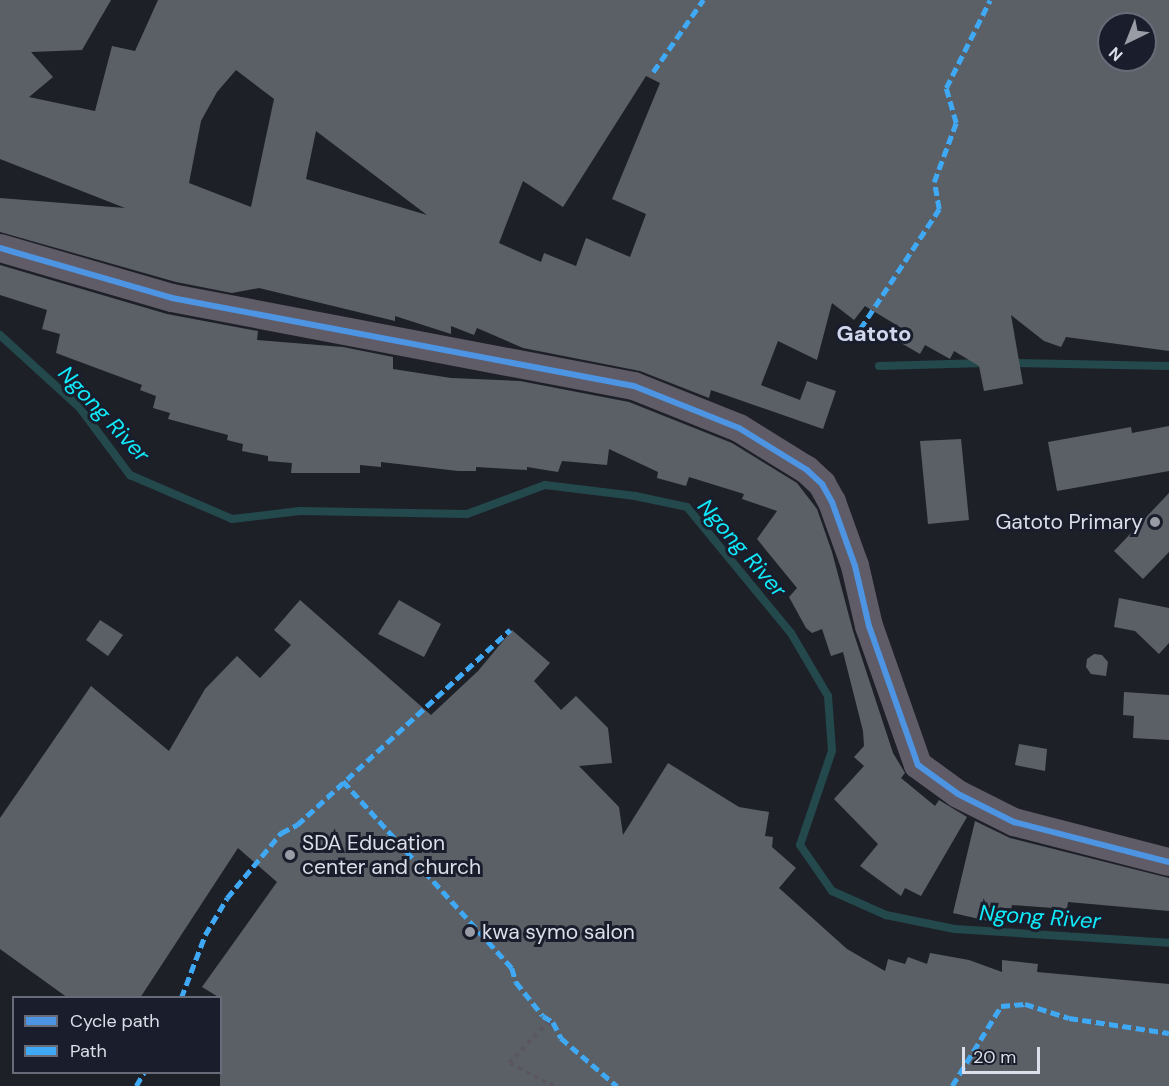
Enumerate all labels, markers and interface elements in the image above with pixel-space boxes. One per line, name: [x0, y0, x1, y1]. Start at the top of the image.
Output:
north arrow: [1097, 12, 1157, 72]
text: N: [1104, 42, 1127, 66]
district label: Gatoto: [837, 321, 911, 347]
water label: Ngong River: [53, 360, 155, 468]
water label: Ngong River: [692, 493, 792, 603]
place label: Gatoto Primary: [995, 509, 1143, 535]
marker: Gatoto Primary: [1148, 515, 1162, 529]
place label: SDA Education center and church: [302, 830, 481, 880]
marker: SDA Education center and church: [283, 848, 297, 862]
water label: Ngong River: [978, 900, 1102, 934]
place label: kwa symo salon: [482, 919, 635, 945]
marker: kwa symo salon: [463, 925, 477, 939]
legend: [12, 996, 222, 1074]
text: Cycle path: [70, 1009, 160, 1033]
scale bar: [965, 1035, 1043, 1073]
text: Path: [70, 1039, 107, 1063]
text: 20 m: [973, 1045, 1016, 1069]

